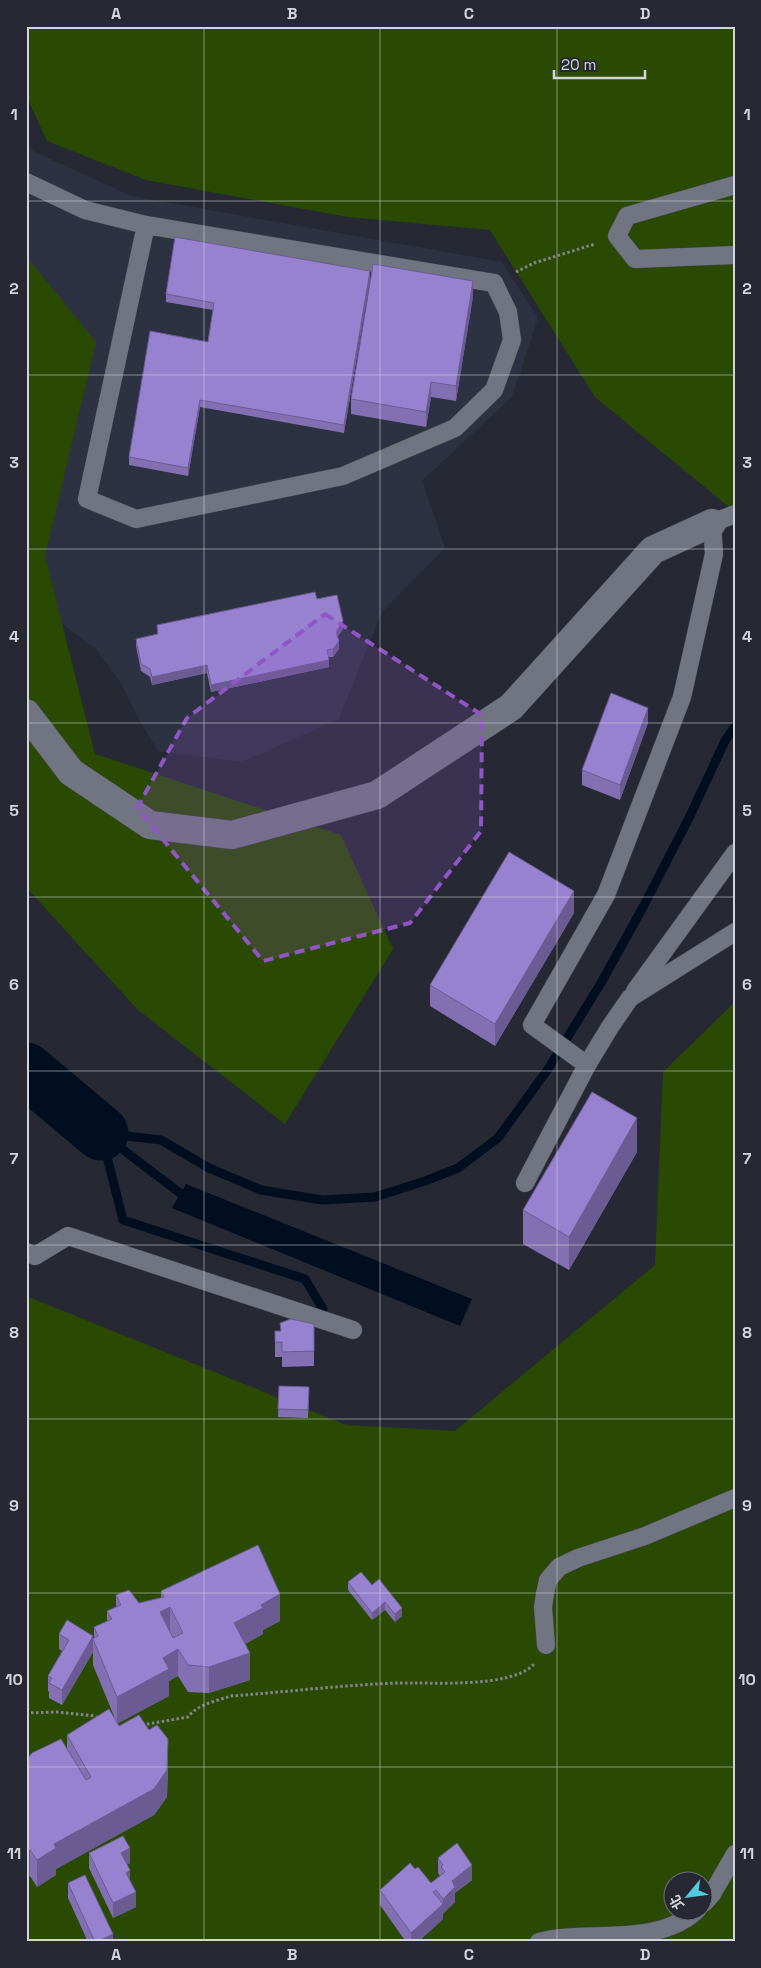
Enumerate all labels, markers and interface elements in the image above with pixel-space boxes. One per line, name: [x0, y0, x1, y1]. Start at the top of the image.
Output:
text: A: [111, 3, 121, 24]
text: B: [287, 3, 297, 24]
text: C: [464, 3, 474, 24]
text: D: [640, 3, 650, 24]
scale bar: [554, 48, 645, 80]
text: 20 m: [561, 55, 596, 74]
text: 1: [10, 104, 18, 125]
text: 1: [743, 104, 751, 125]
text: 2: [9, 278, 19, 299]
text: 2: [742, 278, 752, 299]
text: 3: [9, 452, 19, 473]
text: 3: [742, 452, 752, 473]
text: 4: [9, 626, 19, 647]
text: 4: [742, 626, 752, 647]
text: 5: [9, 800, 19, 821]
text: 5: [742, 800, 752, 821]
text: 6: [9, 974, 19, 995]
text: 6: [742, 974, 752, 995]
text: 7: [10, 1148, 19, 1169]
text: 7: [743, 1148, 752, 1169]
text: 8: [9, 1322, 19, 1343]
text: 8: [742, 1322, 752, 1343]
text: 9: [9, 1495, 19, 1516]
text: 9: [742, 1495, 752, 1516]
text: 10: [5, 1669, 23, 1690]
text: 10: [738, 1669, 756, 1690]
text: 11: [7, 1843, 21, 1864]
text: 11: [740, 1843, 754, 1864]
north arrow: [664, 1870, 714, 1920]
text: 北: [665, 1892, 688, 1913]
text: A: [111, 1944, 121, 1965]
text: B: [287, 1944, 297, 1965]
text: C: [464, 1944, 474, 1965]
text: D: [640, 1944, 650, 1965]

